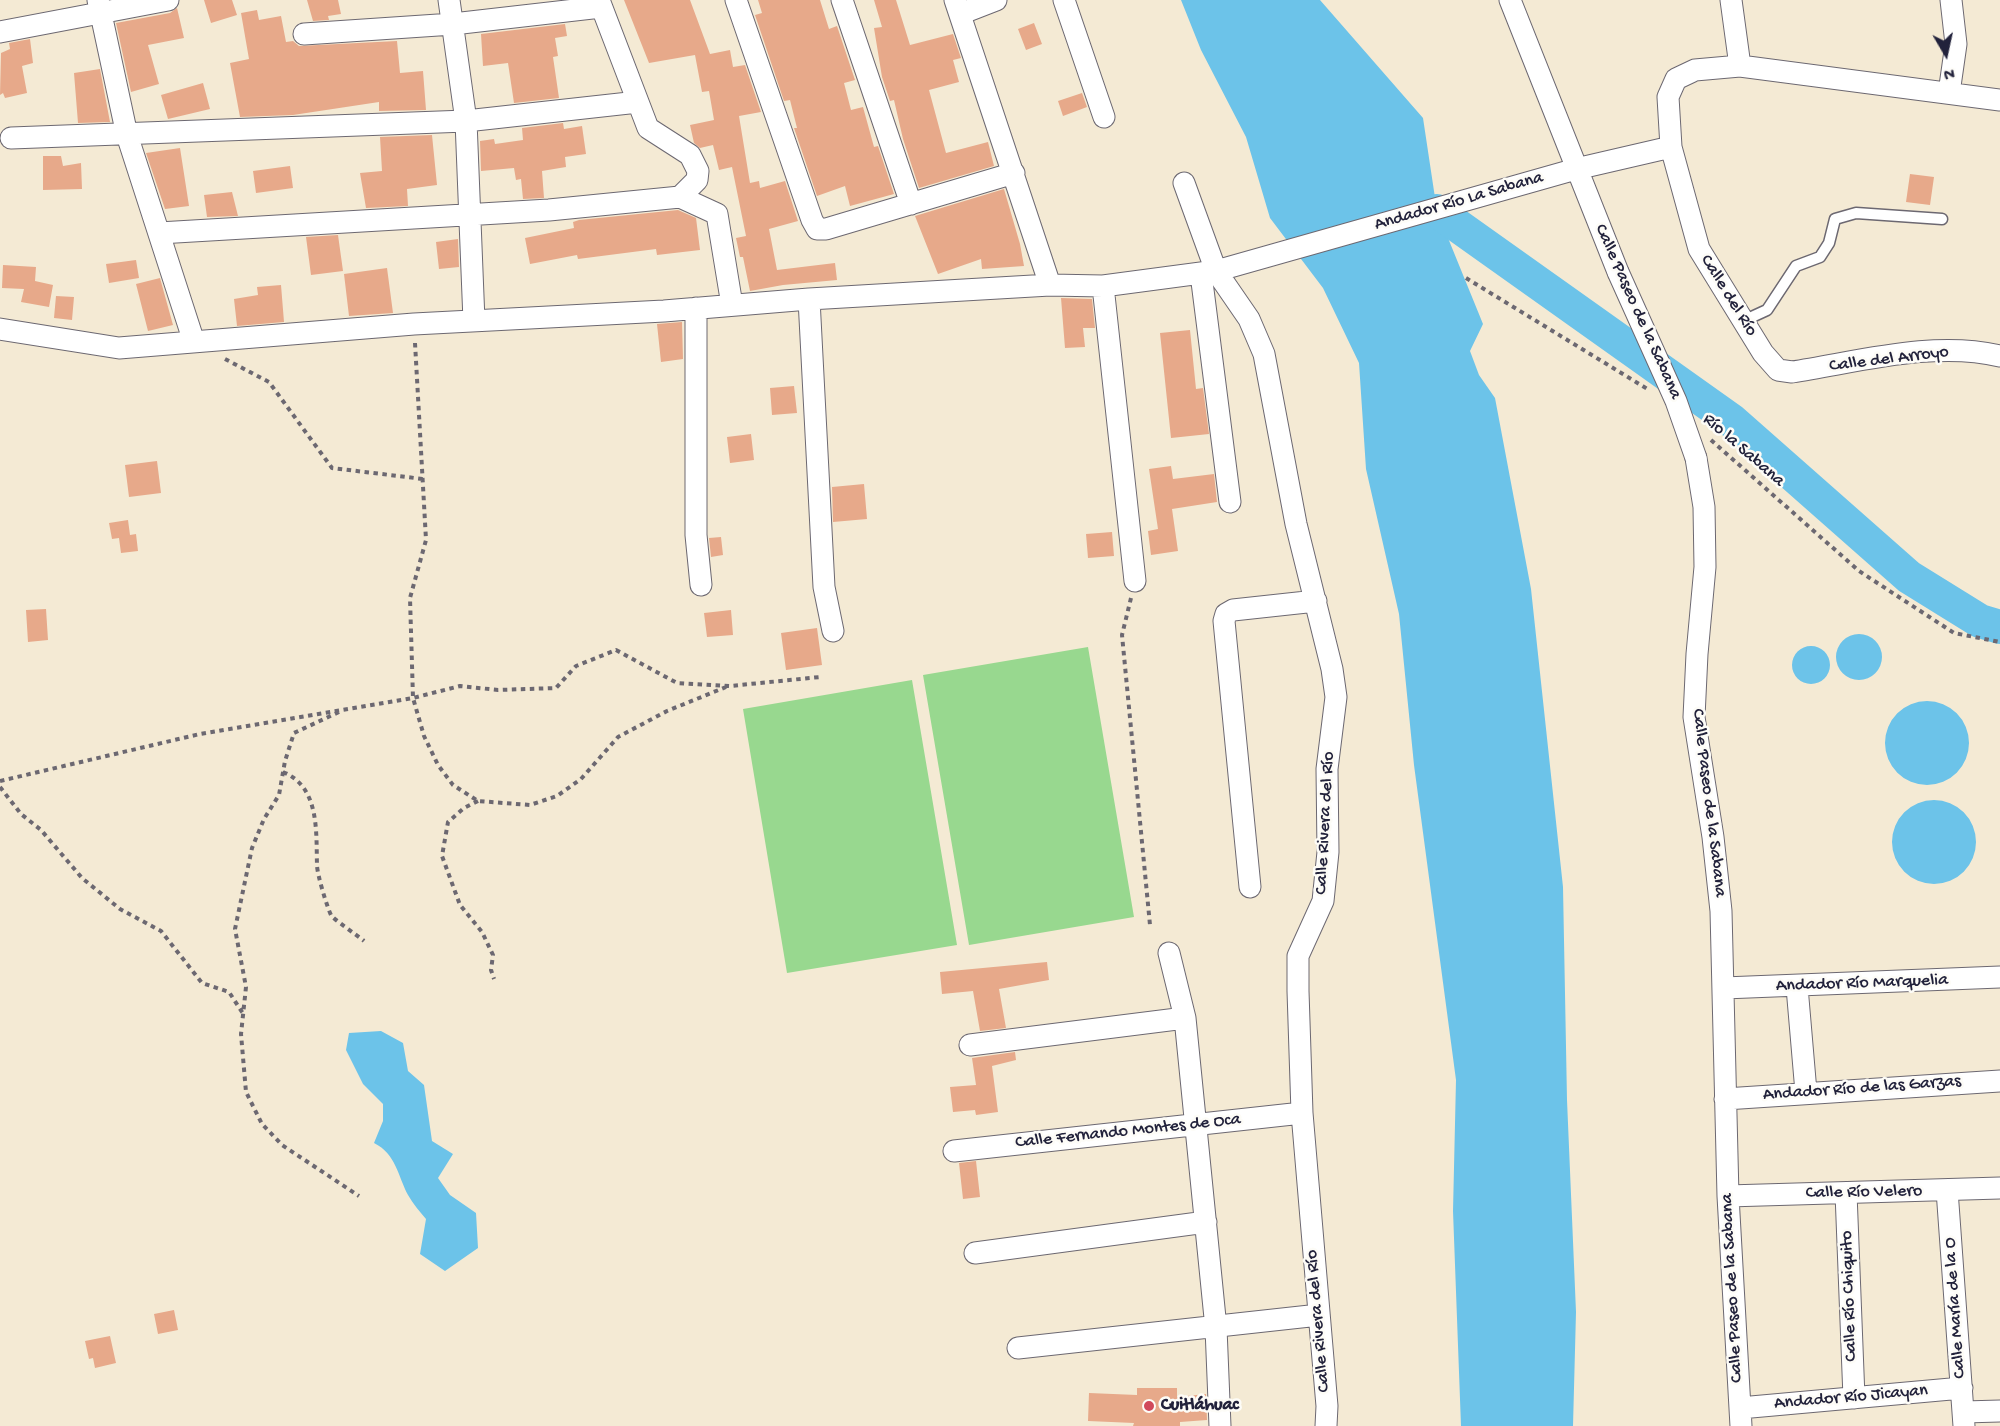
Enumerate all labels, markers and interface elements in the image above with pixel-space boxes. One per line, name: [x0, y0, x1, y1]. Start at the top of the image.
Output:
north arrow: [1916, 24, 1976, 84]
text: N: [1942, 62, 1956, 82]
street label: Andador Río La Sabana: [1372, 168, 1546, 236]
street label: Calle Paseo de la Sabana: [1589, 221, 1685, 403]
street label: Calle del Río: [1694, 251, 1762, 341]
street label: Calle del Arroyo: [1828, 342, 1950, 378]
street label: Río la Sabana: [1698, 410, 1788, 492]
street label: Calle Paseo de la Sabana: [1686, 708, 1730, 898]
street label: Calle Rivera del Río: [1311, 751, 1341, 895]
street label: Andador Río Marquelia: [1775, 970, 1949, 998]
street label: Andador Río de las Garzas: [1762, 1071, 1962, 1107]
street label: Calle Fernando Montes de Oca: [1014, 1109, 1242, 1155]
street label: Calle Río Velero: [1806, 1181, 1922, 1205]
street label: Calle Paseo de la Sabana: [1717, 1193, 1749, 1383]
street label: Calle Río Chiquito: [1837, 1230, 1863, 1362]
street label: Calle María de la O: [1940, 1237, 1972, 1379]
street label: Calle Rivera del Río: [1302, 1249, 1336, 1393]
street label: Andador Río Jicayan: [1773, 1381, 1929, 1415]
place label: Cuitláhuac: [1161, 1395, 1239, 1417]
marker: Cuitláhuac: [1142, 1399, 1156, 1413]

